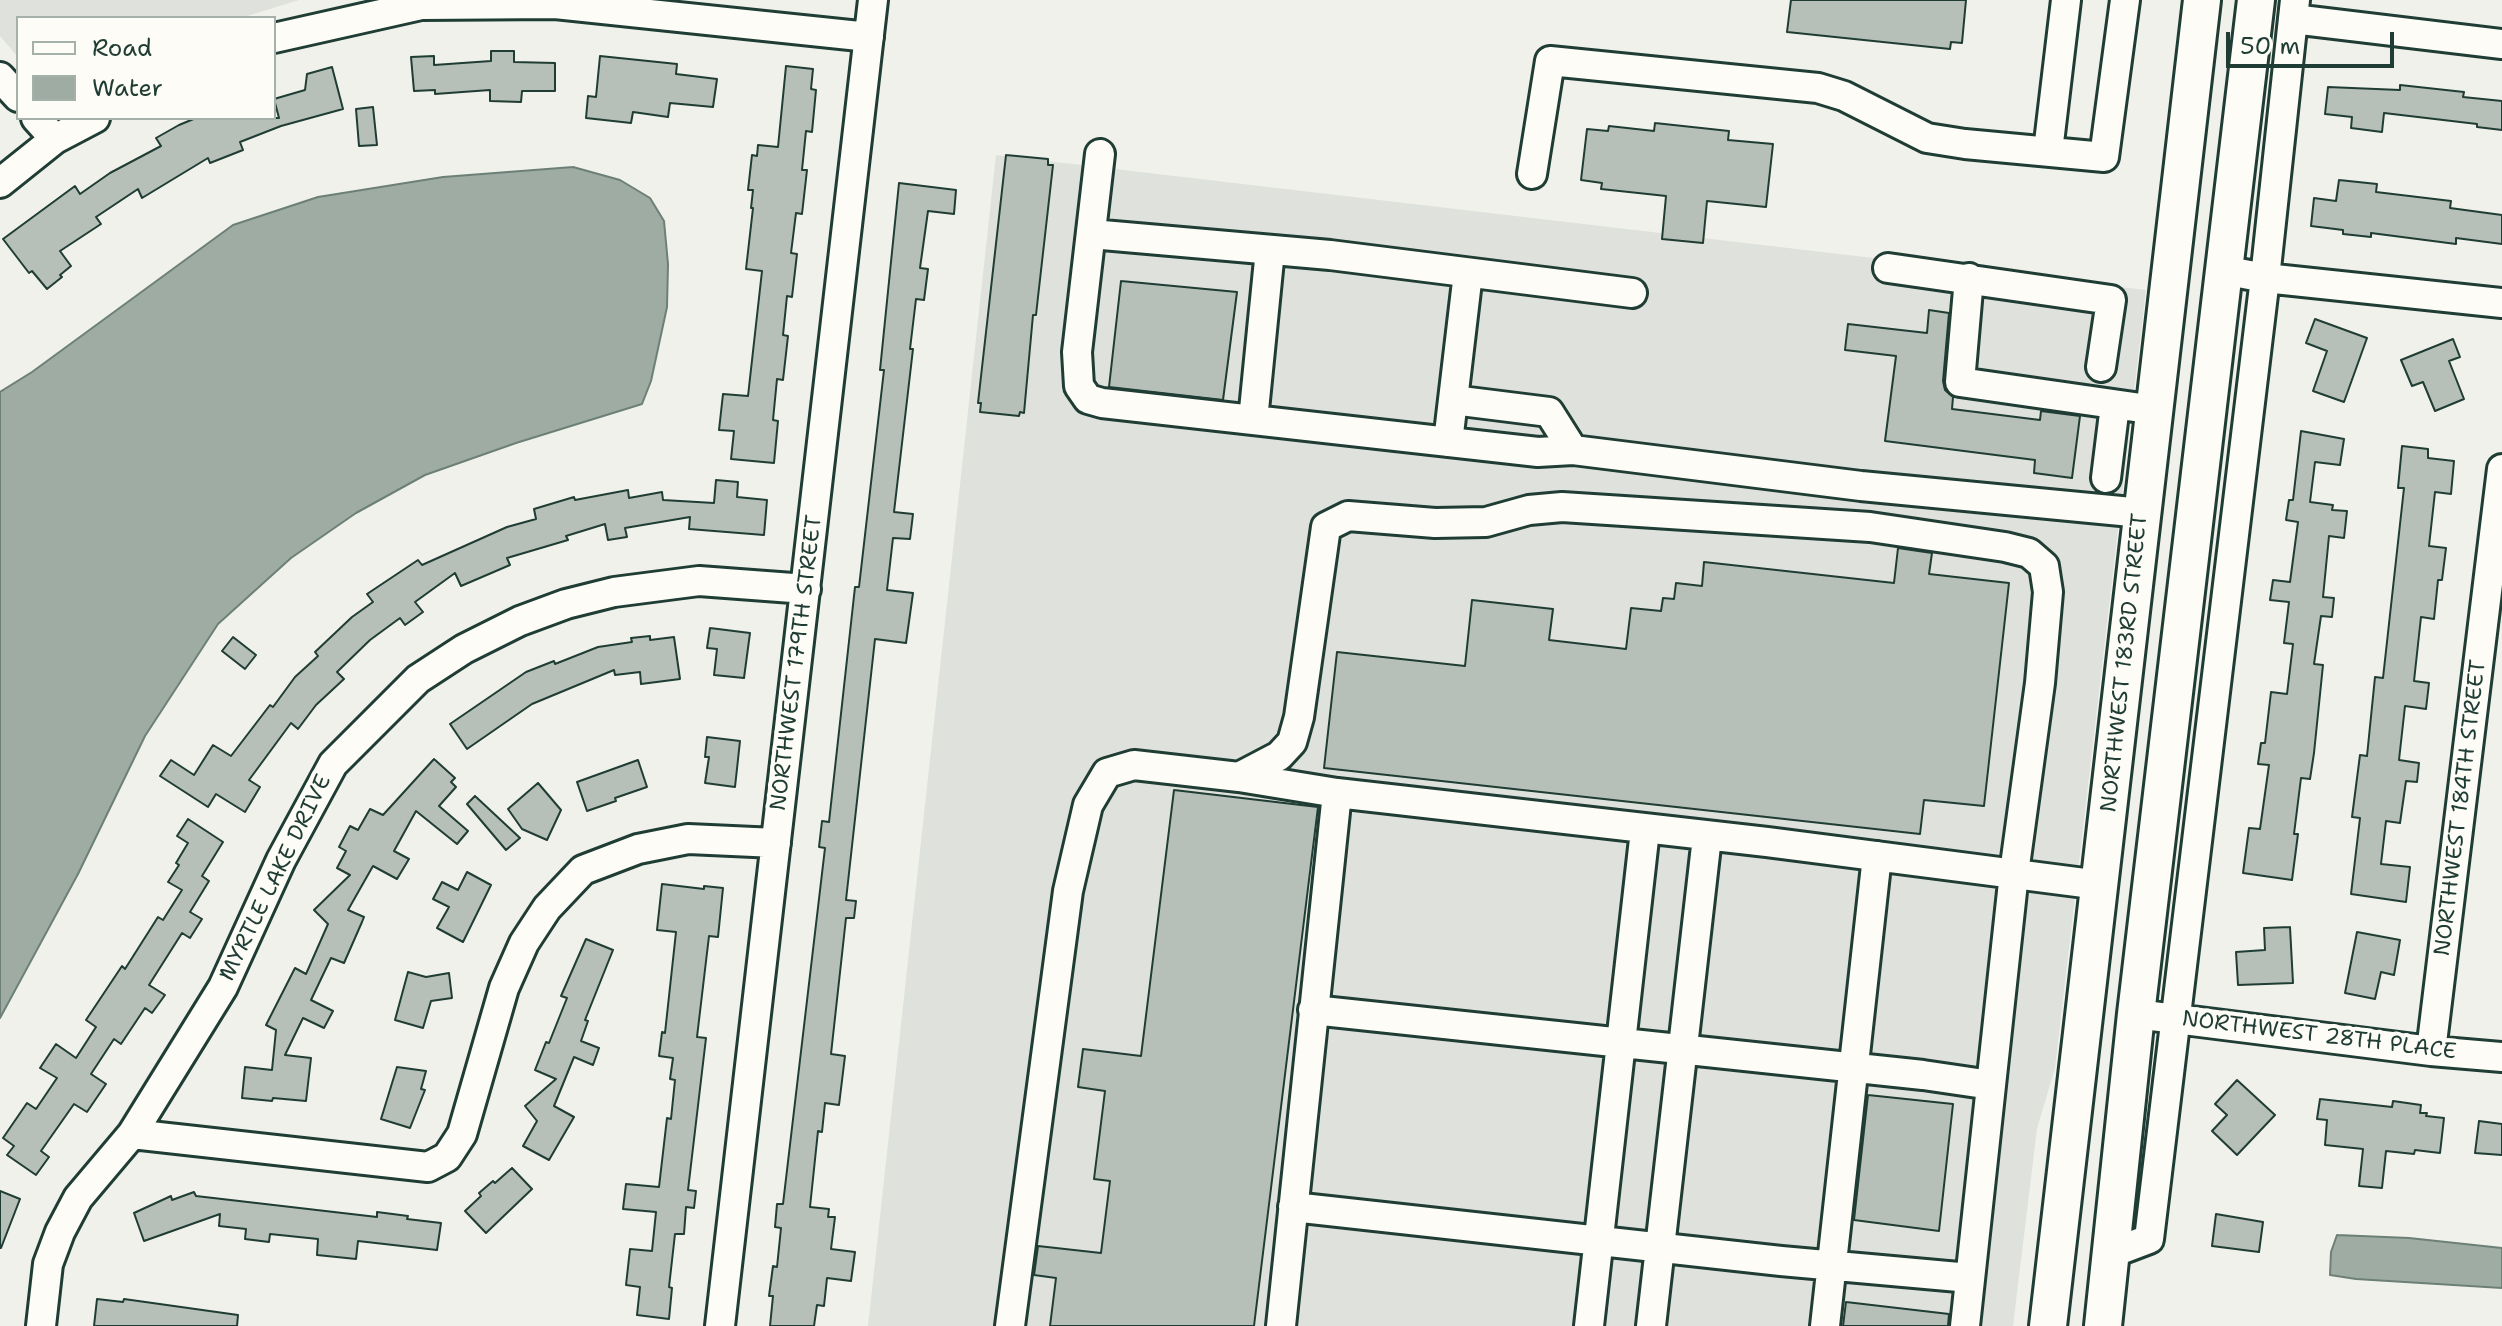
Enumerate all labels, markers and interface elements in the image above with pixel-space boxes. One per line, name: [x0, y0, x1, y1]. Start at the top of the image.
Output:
legend: [16, 16, 276, 120]
scale bar: [2230, 16, 2398, 66]
text: 50 m: [2240, 30, 2300, 62]
text: Road: [92, 32, 152, 64]
text: Water: [92, 72, 163, 104]
street label: NORTHWEST 183RD STREET: [2096, 512, 2154, 814]
street label: NORTHWEST 179TH STREET: [766, 514, 828, 812]
street label: NORTHWEST 184TH STREET: [2430, 658, 2492, 958]
street label: MYRTLE LAKE DRIVE: [215, 770, 337, 986]
street label: NORTHWEST 28TH PLACE: [2180, 1006, 2458, 1066]

